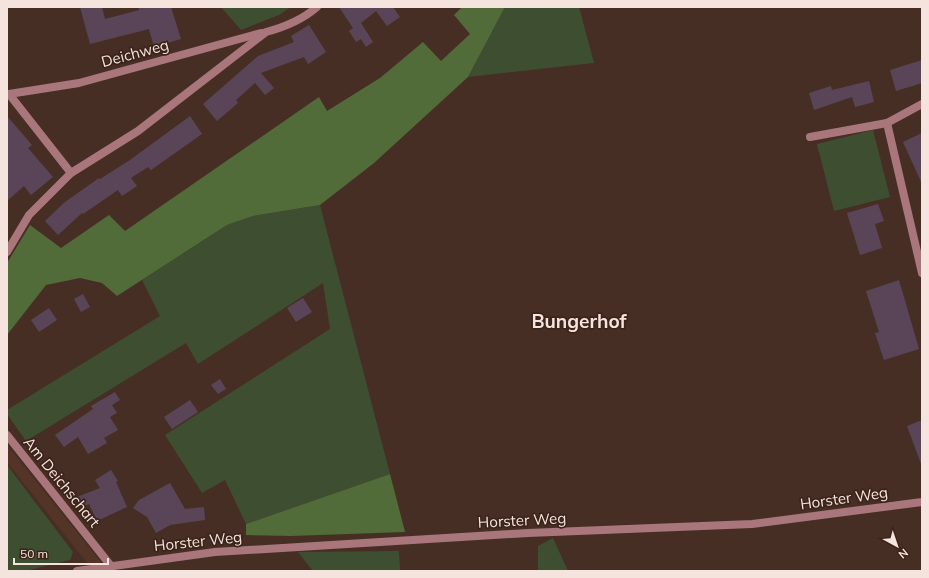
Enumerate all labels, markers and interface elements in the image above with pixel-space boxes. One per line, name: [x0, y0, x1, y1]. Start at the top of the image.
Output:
street label: Deichweg: [99, 35, 171, 71]
district label: Bungerhof: [531, 309, 628, 333]
street label: Am Deichschart: [20, 433, 104, 531]
street label: Horster Weg: [799, 482, 889, 514]
street label: Horster Weg: [477, 508, 567, 532]
north arrow: [877, 526, 917, 566]
street label: Horster Weg: [153, 527, 243, 555]
scale bar: [14, 540, 108, 566]
text: 50 m: [20, 546, 48, 561]
text: N: [896, 546, 911, 562]

